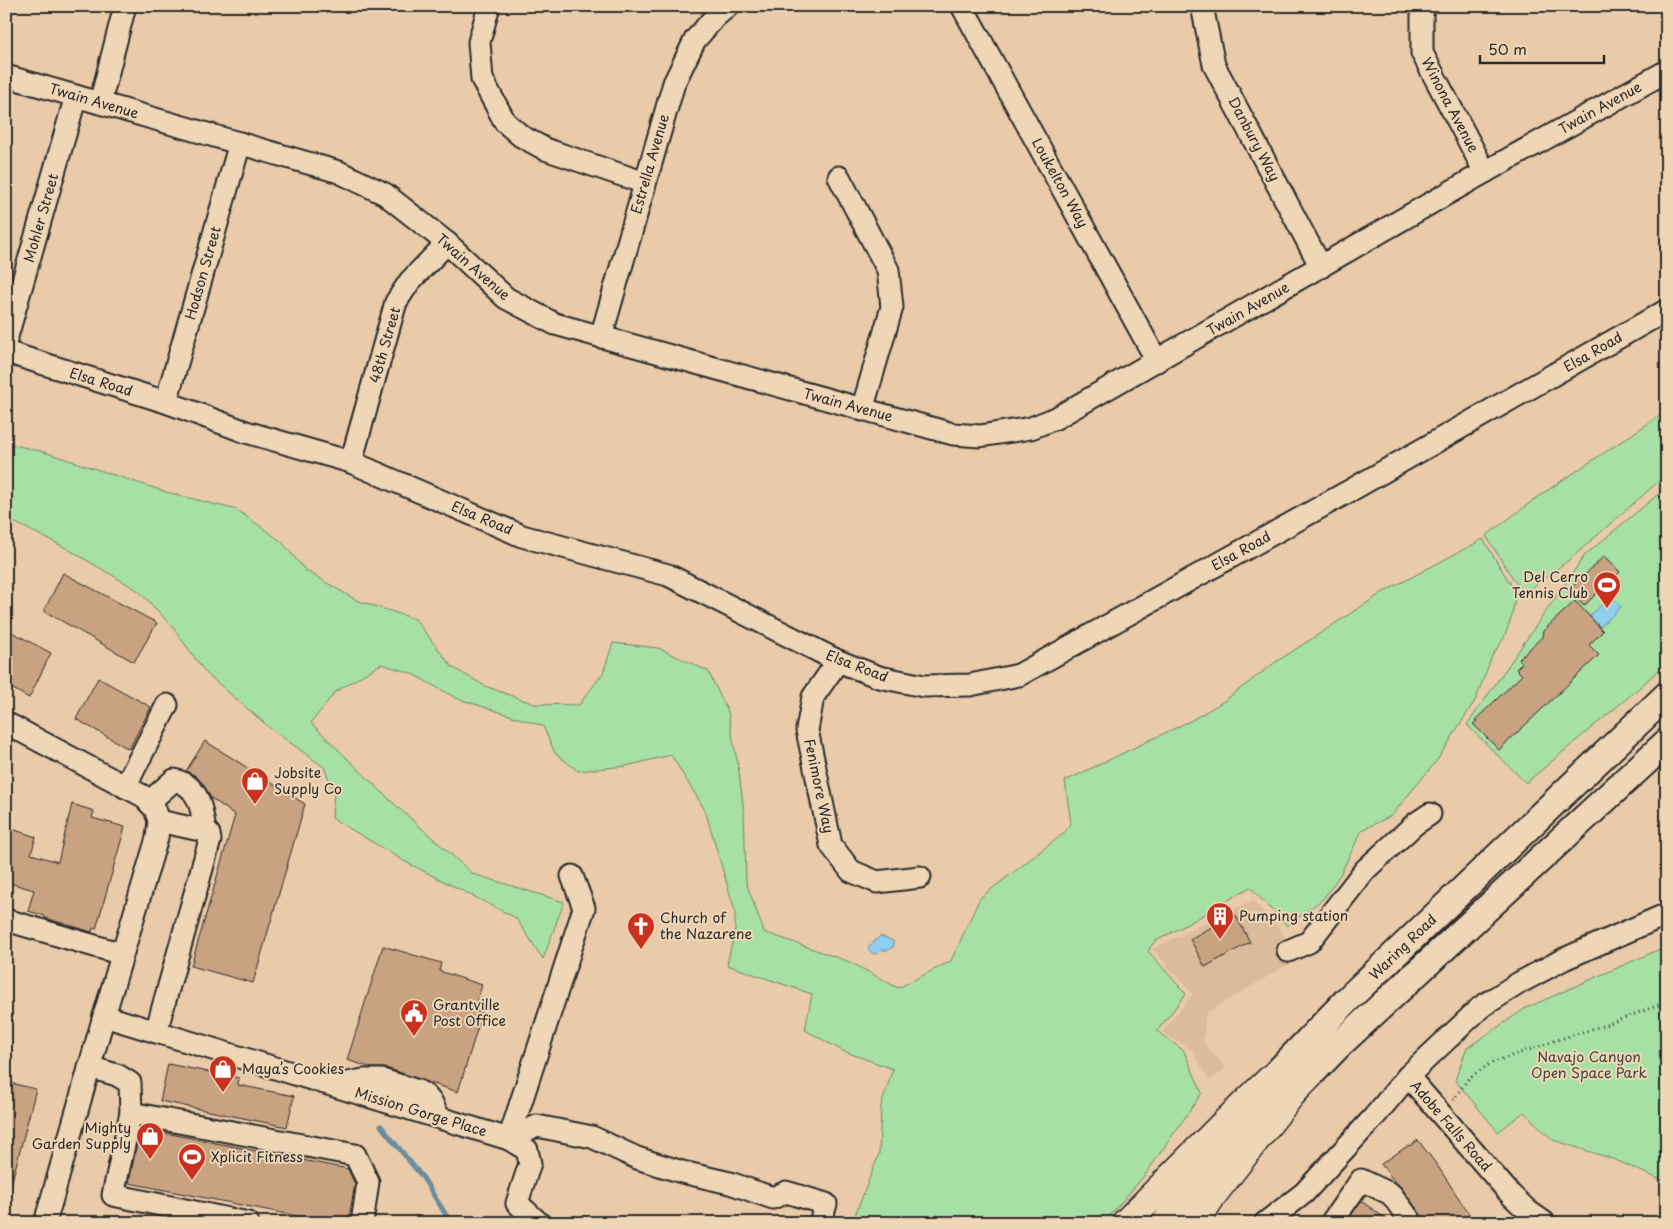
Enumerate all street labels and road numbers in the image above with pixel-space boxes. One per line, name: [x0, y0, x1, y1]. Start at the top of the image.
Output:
street label: Winona Avenue: [1417, 53, 1485, 156]
street label: Twain Avenue: [1554, 76, 1645, 139]
street label: Twain Avenue: [47, 78, 142, 123]
street label: Danbury Way: [1223, 93, 1286, 185]
street label: Estrella Avenue: [625, 111, 674, 216]
street label: Loukelton Way: [1027, 134, 1094, 232]
street label: Mohler Street: [18, 170, 63, 265]
street label: Hodson Street: [179, 223, 226, 322]
street label: Twain Avenue: [432, 228, 515, 305]
street label: Twain Avenue: [1203, 276, 1293, 341]
street label: 48th Street: [364, 304, 406, 385]
street label: Elsa Road: [1559, 326, 1626, 377]
street label: Elsa Road: [67, 362, 135, 401]
street label: Twain Avenue: [801, 382, 896, 427]
street label: Elsa Road: [448, 495, 516, 540]
street label: Elsa Road: [1207, 526, 1274, 576]
street label: Elsa Road: [823, 644, 891, 687]
street label: Fenimore Way: [799, 737, 840, 835]
street label: Waring Road: [1364, 909, 1441, 984]
street label: Adobe Falls Road: [1406, 1075, 1497, 1176]
street label: Mission Gorge Place: [353, 1081, 490, 1142]

